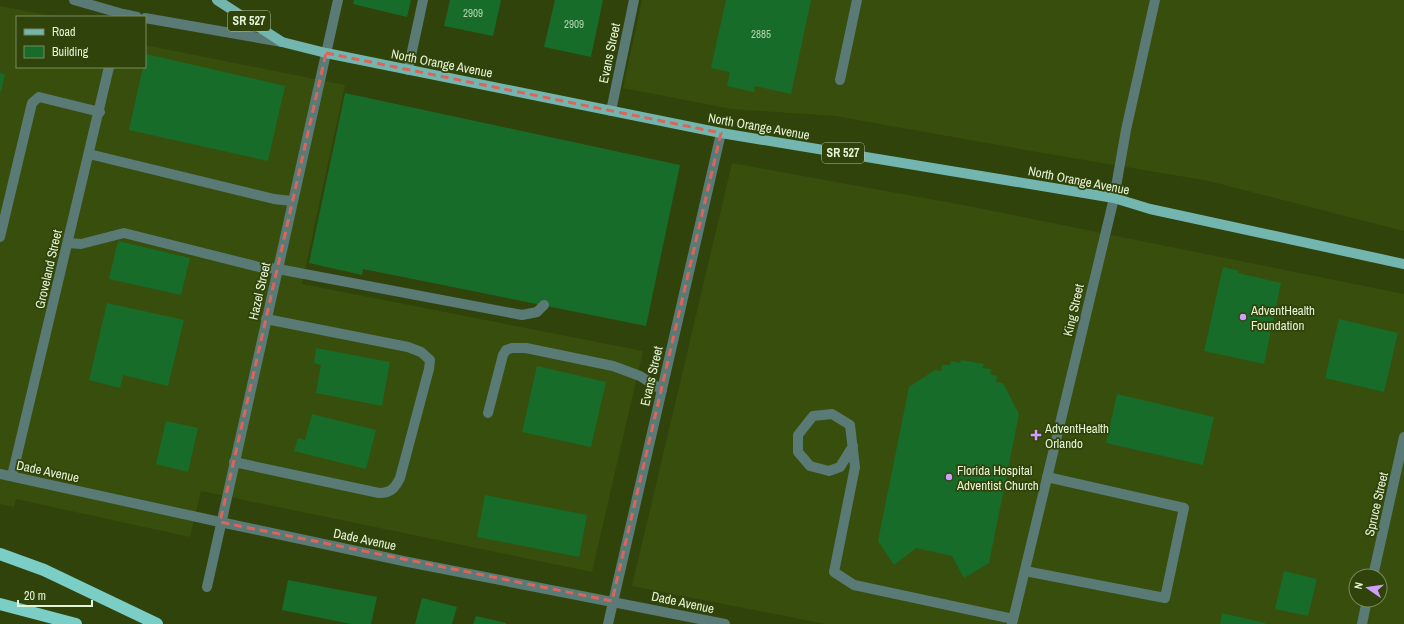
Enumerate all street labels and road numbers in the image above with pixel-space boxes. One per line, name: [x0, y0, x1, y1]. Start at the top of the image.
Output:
road number: SR 527: [228, 11, 270, 31]
street label: Evans Street: [595, 21, 624, 85]
street label: North Orange Avenue: [390, 45, 494, 82]
street label: North Orange Avenue: [707, 109, 811, 144]
road number: SR 527: [822, 143, 864, 163]
street label: North Orange Avenue: [1027, 162, 1131, 199]
street label: Groveland Street: [31, 228, 66, 310]
street label: Hazel Street: [245, 261, 274, 322]
street label: King Street: [1059, 282, 1088, 338]
street label: Evans Street: [636, 344, 667, 408]
street label: Dade Avenue: [15, 457, 81, 486]
street label: Spruce Street: [1361, 470, 1392, 538]
street label: Dade Avenue: [332, 525, 398, 554]
street label: Dade Avenue: [650, 588, 716, 617]

